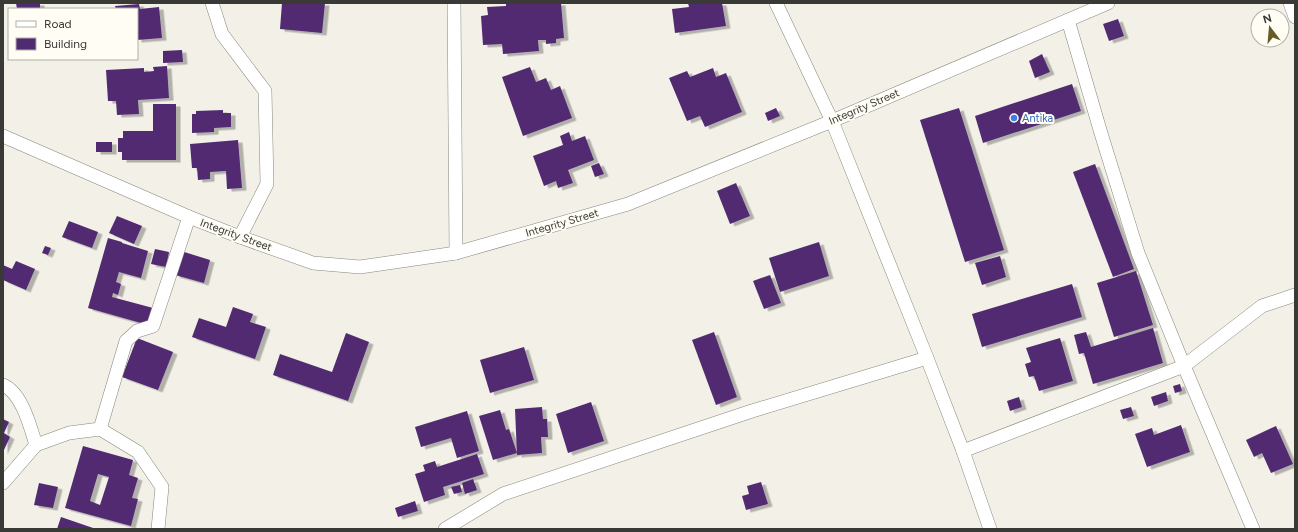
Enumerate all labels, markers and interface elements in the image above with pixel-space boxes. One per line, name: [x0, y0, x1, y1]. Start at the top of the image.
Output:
legend: [8, 8, 138, 60]
north arrow: [1250, 8, 1290, 48]
text: N: [1261, 11, 1273, 26]
text: Road: [44, 17, 72, 31]
text: Building: [44, 37, 87, 51]
street label: Integrity Street: [827, 86, 901, 128]
place label: Antika: [1022, 112, 1053, 125]
marker: Antika: [1009, 113, 1019, 123]
street label: Integrity Street: [524, 206, 600, 240]
street label: Integrity Street: [198, 216, 274, 254]

